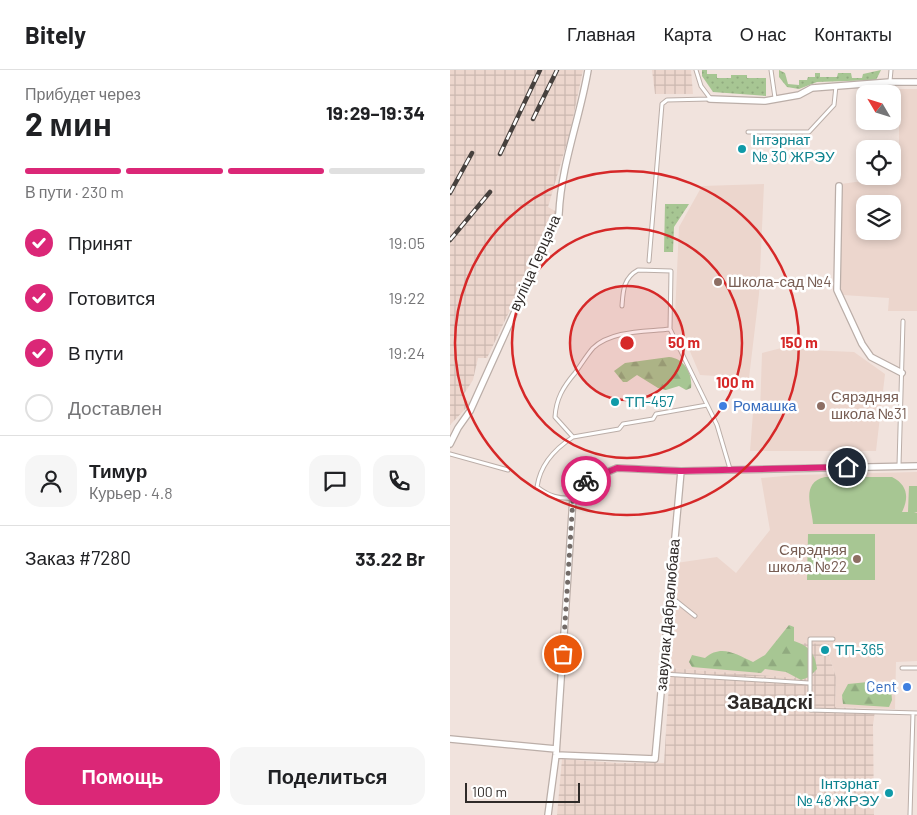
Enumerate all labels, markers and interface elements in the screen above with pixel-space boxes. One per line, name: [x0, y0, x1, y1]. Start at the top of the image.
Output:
text: Bitely: [25, 20, 86, 49]
text: Главная: [567, 23, 636, 45]
text: Карта: [664, 23, 712, 45]
text: О нас: [740, 23, 786, 45]
text: Контакты: [814, 23, 892, 45]
text: Прибудет через: [25, 84, 141, 103]
north arrow: [856, 85, 901, 130]
map controls: [856, 85, 901, 240]
text: 19:29–19:34: [326, 101, 425, 124]
text: 2 мин: [25, 104, 112, 142]
place label: Інтэрнат № 30 ЖРЭУ: [752, 130, 835, 165]
button: locate: [856, 140, 901, 185]
marker: Інтэрнат № 30 ЖРЭУ: [736, 143, 748, 155]
text: В пути · 230 m: [25, 182, 124, 201]
button: layers: [856, 195, 901, 240]
street label: вуліца Герцэна: [505, 211, 564, 314]
icon: check: [25, 229, 53, 257]
text: Принят: [68, 231, 132, 254]
text: 19:05: [388, 233, 425, 252]
place label: Школа-сад №4: [728, 272, 831, 290]
marker: Школа-сад №4: [712, 276, 724, 288]
icon: check: [25, 284, 53, 312]
text: Готовится: [68, 286, 155, 309]
text: 19:22: [388, 288, 425, 307]
text: 50 m: [668, 333, 700, 351]
text: 150 m: [780, 333, 818, 351]
centre of rings: [618, 334, 636, 352]
icon: check: [25, 339, 53, 367]
text: В пути: [68, 341, 124, 364]
text: 19:24: [388, 343, 425, 362]
text: 100 m: [716, 373, 754, 391]
place label: Сярэдняя школа №31: [831, 387, 907, 422]
place label: ТП-457: [625, 392, 674, 410]
text: Доставлен: [68, 396, 162, 419]
marker: ТП-457: [609, 396, 621, 408]
place label: Ромашка: [733, 396, 797, 414]
marker: Ромашка: [717, 400, 729, 412]
marker: Сярэдняя школа №31: [815, 400, 827, 412]
pin: [826, 446, 868, 488]
icon: home: [833, 453, 861, 481]
button: person: [25, 455, 77, 507]
button: chat: [309, 455, 361, 507]
button: phone: [373, 455, 425, 507]
courier: [561, 456, 611, 506]
text: Тимур: [89, 459, 147, 482]
icon: bike: [572, 467, 600, 495]
text: Курьер · 4.8: [89, 483, 173, 502]
street label: завулак Дабралюбава: [651, 537, 683, 692]
place label: Сярэдняя школа №22: [768, 540, 847, 575]
text: Заказ #7280: [25, 546, 131, 569]
text: 33.22 Br: [355, 547, 425, 570]
marker: Сярэдняя школа №22: [851, 553, 863, 565]
pin: [542, 633, 584, 675]
icon: bag: [549, 640, 577, 668]
place label: ТП-365: [835, 640, 884, 658]
marker: ТП-365: [819, 644, 831, 656]
place label: Cent: [866, 677, 897, 695]
marker: Cent: [901, 681, 913, 693]
district label: Завадскі: [727, 689, 813, 713]
button: Помощь: [25, 747, 220, 805]
button: Поделиться: [230, 747, 425, 805]
place label: Інтэрнат № 48 ЖРЭУ: [797, 774, 879, 809]
scale bar: [465, 780, 580, 803]
text: 100 m: [472, 783, 507, 800]
marker: Інтэрнат № 48 ЖРЭУ: [883, 787, 895, 799]

